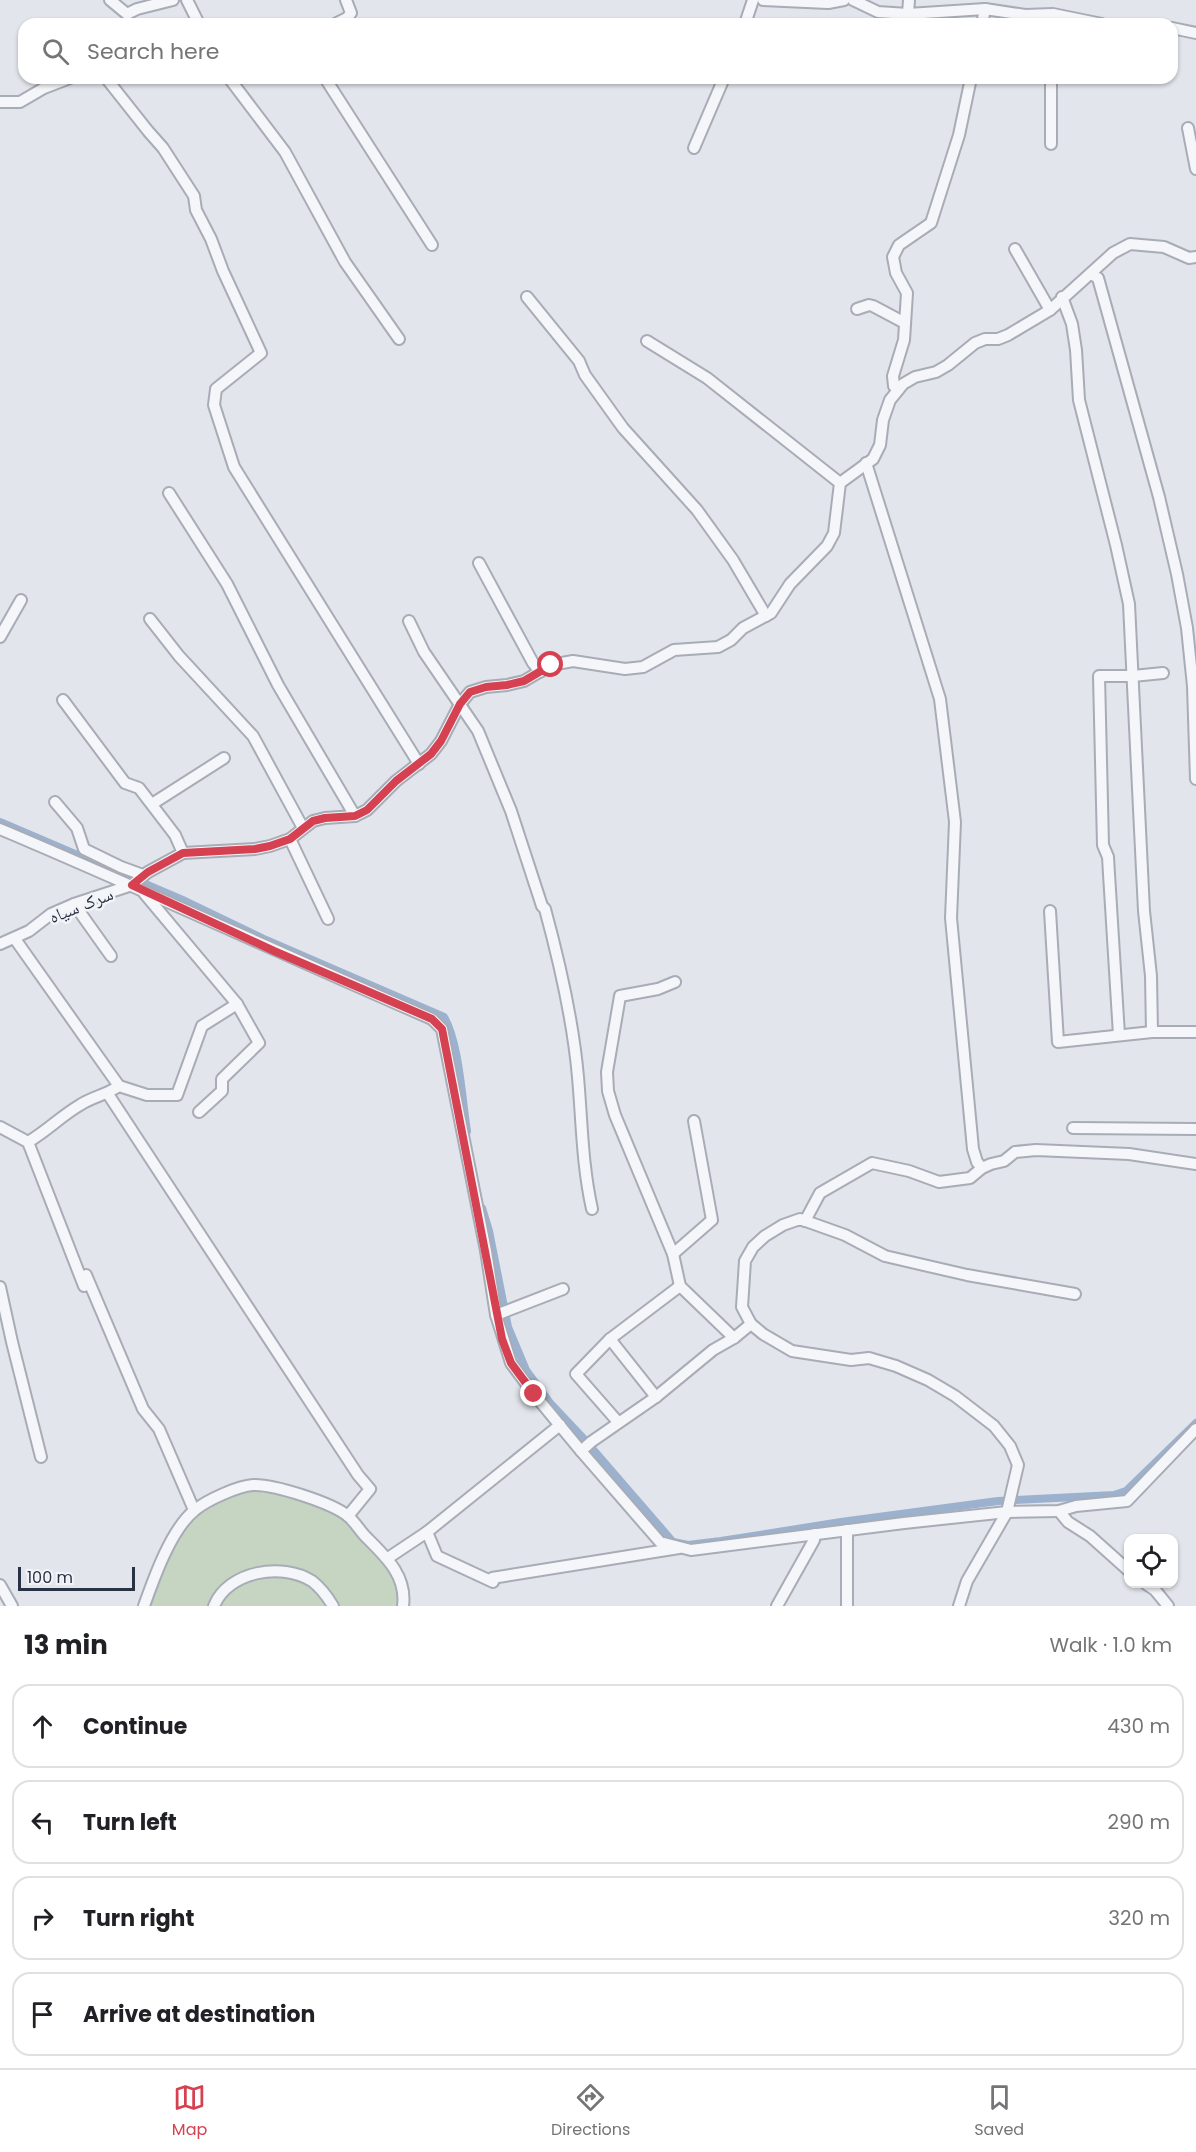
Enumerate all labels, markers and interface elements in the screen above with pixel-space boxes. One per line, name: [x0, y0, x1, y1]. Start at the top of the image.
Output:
search box: [18, 18, 1178, 84]
icon: search: [39, 35, 72, 68]
text: Search here: [87, 36, 220, 67]
route start: [537, 651, 563, 677]
street label: سرک سیاه: [45, 881, 117, 929]
route end: [520, 1380, 546, 1406]
map controls: [1124, 1534, 1178, 1588]
button: locate: [1124, 1534, 1178, 1588]
scale bar: [18, 1564, 135, 1592]
text: 100 m: [27, 1566, 73, 1589]
text: 13 min: [24, 1627, 108, 1663]
text: Walk · 1.0 km: [1049, 1631, 1172, 1659]
icon: ahead: [26, 1710, 59, 1743]
text: Continue: [83, 1711, 187, 1742]
text: 430 m: [1107, 1712, 1170, 1740]
icon: left: [26, 1806, 59, 1839]
text: Turn left: [83, 1807, 177, 1838]
text: 290 m: [1107, 1808, 1170, 1836]
icon: right: [26, 1902, 59, 1935]
text: Turn right: [83, 1903, 194, 1934]
text: 320 m: [1108, 1904, 1170, 1932]
icon: arrive: [26, 1998, 59, 2031]
text: Arrive at destination: [83, 1999, 315, 2030]
tab: Map: [172, 2081, 207, 2142]
tab: Directions: [551, 2081, 630, 2142]
tab: Saved: [974, 2081, 1024, 2142]

